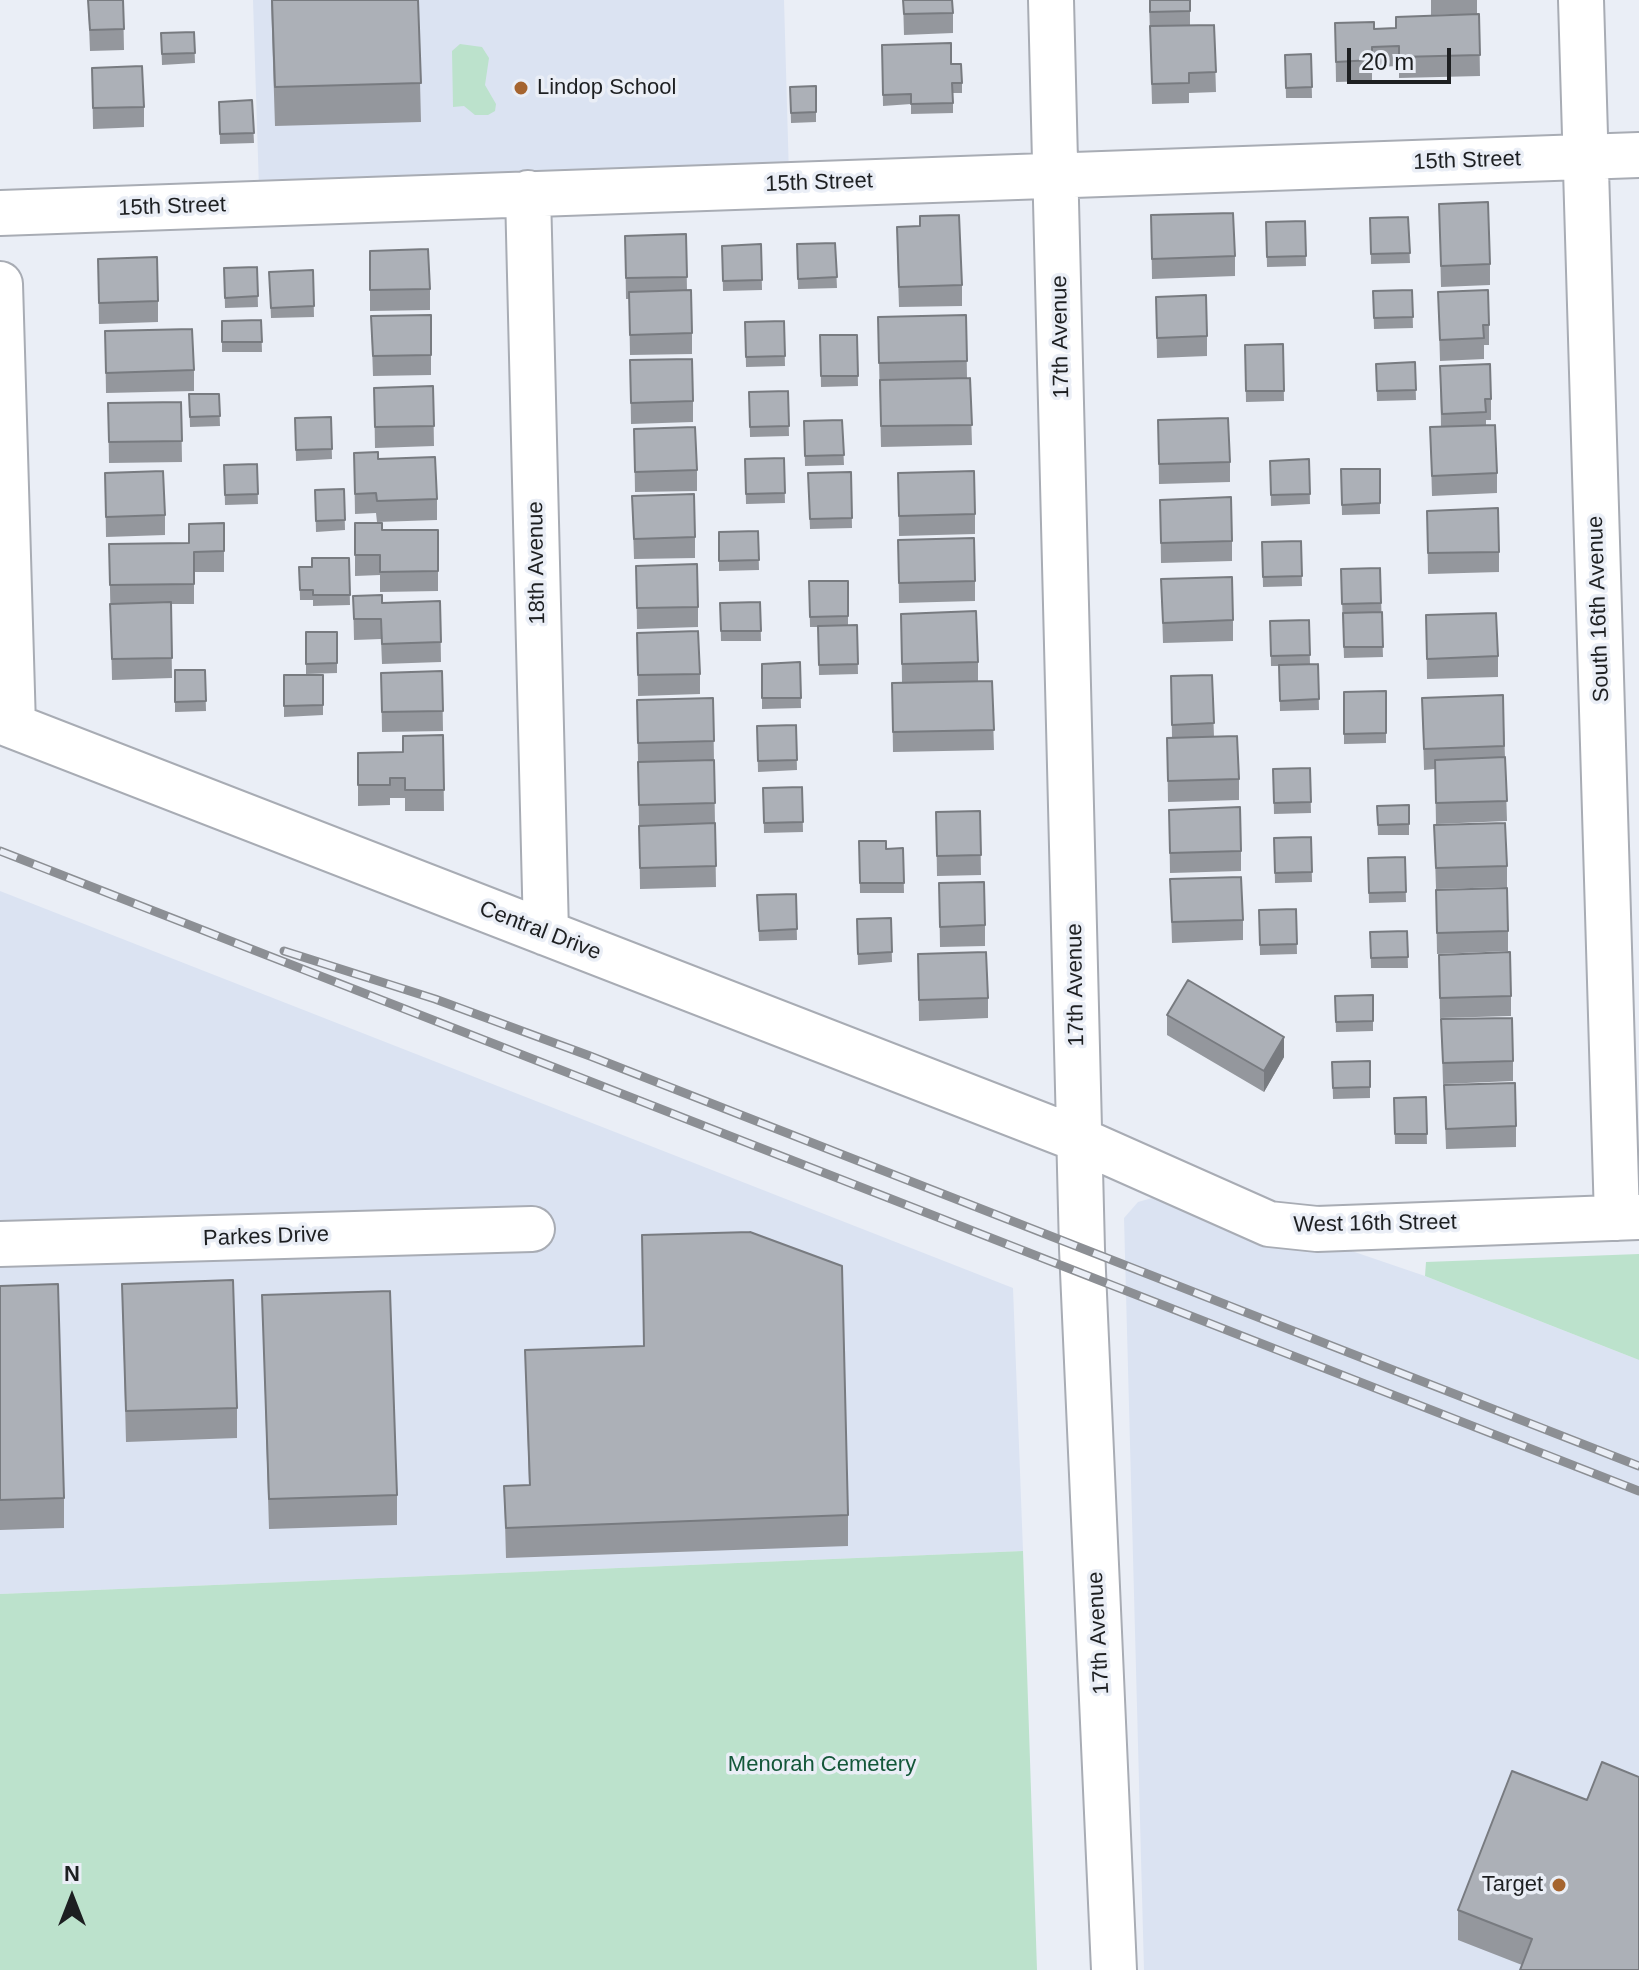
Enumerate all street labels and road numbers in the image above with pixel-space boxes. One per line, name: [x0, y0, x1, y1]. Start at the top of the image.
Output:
street label: 15th Street: [1413, 146, 1521, 176]
street label: 15th Street: [765, 168, 873, 198]
street label: 15th Street: [118, 192, 226, 222]
street label: 17th Avenue: [1047, 275, 1075, 399]
street label: 18th Avenue: [523, 501, 551, 625]
street label: South 16th Avenue: [1583, 515, 1615, 703]
street label: Central Drive: [475, 896, 605, 966]
street label: 17th Avenue: [1062, 923, 1090, 1047]
street label: West 16th Street: [1293, 1209, 1457, 1239]
street label: Parkes Drive: [203, 1222, 329, 1252]
street label: 17th Avenue: [1083, 1571, 1115, 1695]

